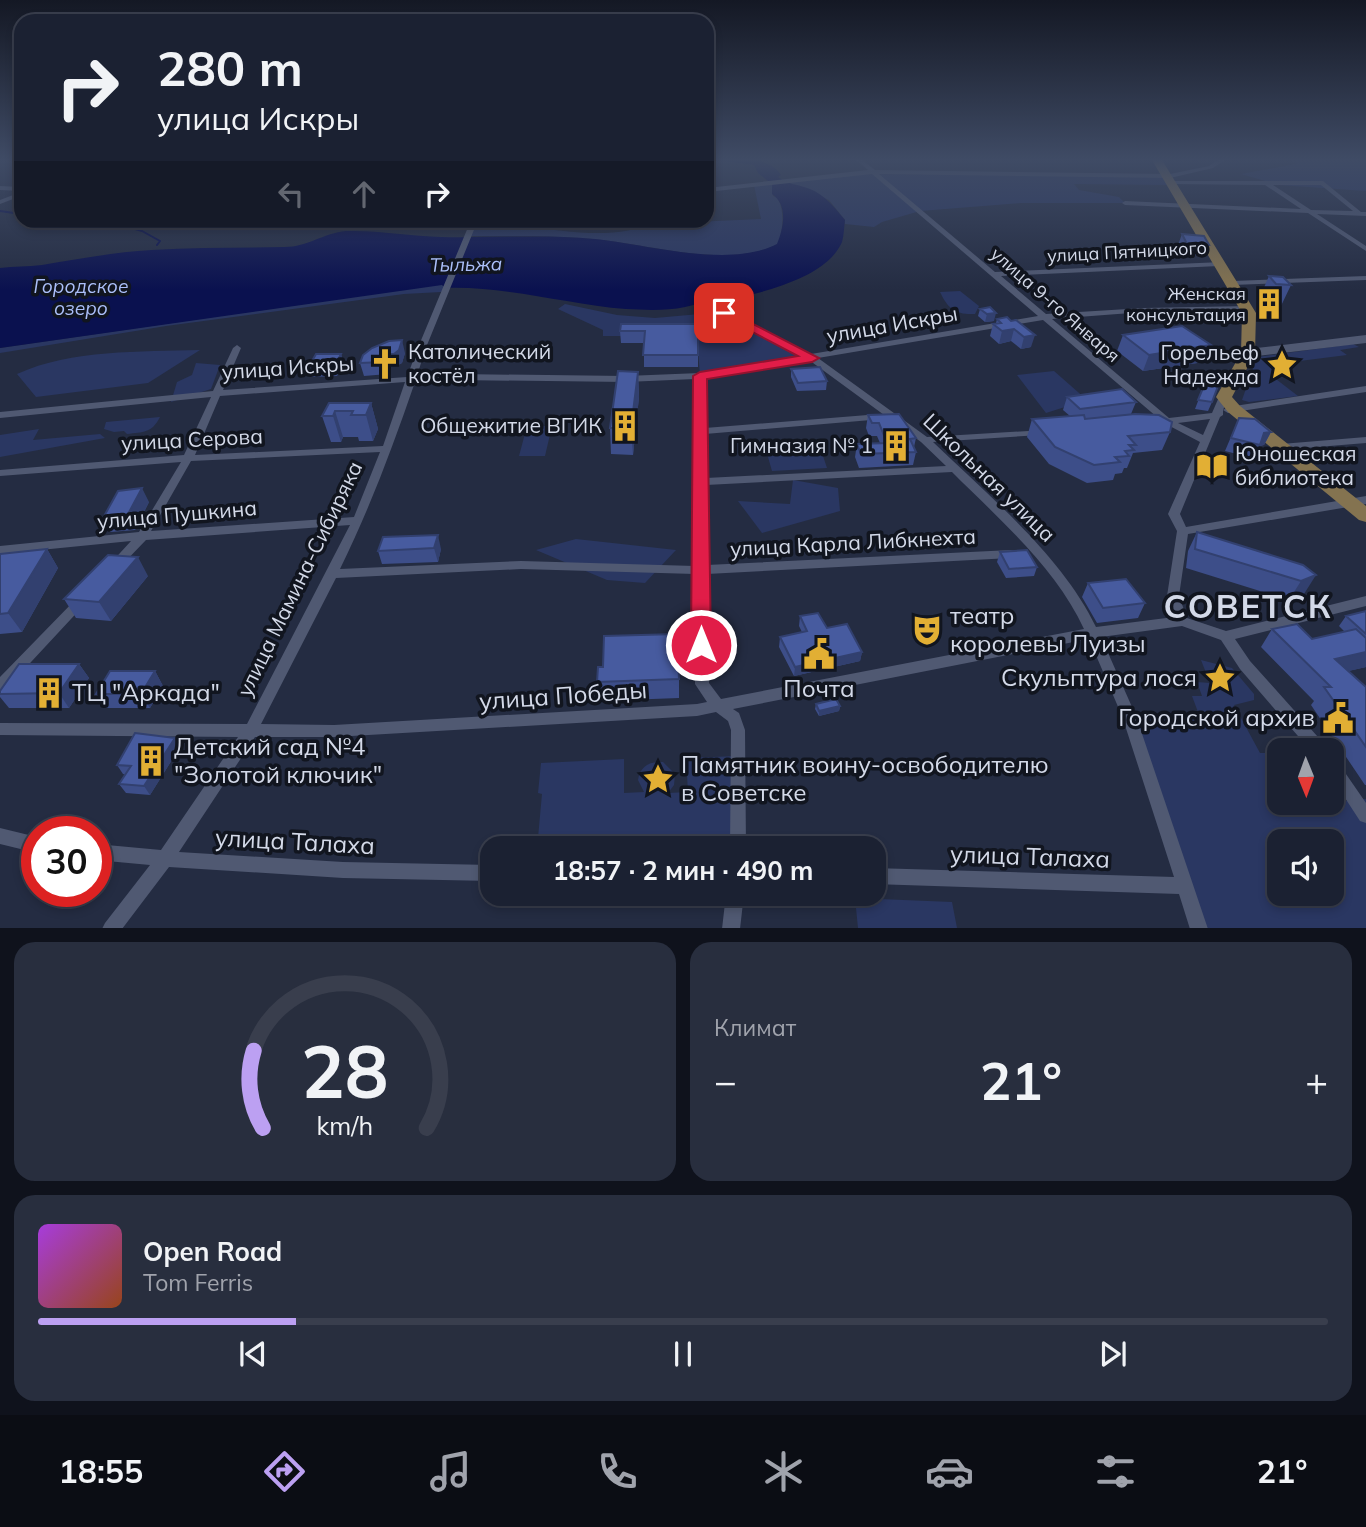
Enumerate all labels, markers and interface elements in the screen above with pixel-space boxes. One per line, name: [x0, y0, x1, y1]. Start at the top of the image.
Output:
text: 280 m: [157, 37, 303, 98]
icon: right: [42, 42, 133, 133]
text: улица Искры: [157, 98, 359, 138]
icon: left: [272, 175, 310, 213]
icon: ahead: [345, 175, 383, 213]
icon: right: [418, 175, 456, 213]
street label: улица Пятницкого: [1046, 236, 1208, 267]
street label: улица 9-го Января: [986, 242, 1125, 367]
water label: Тыльжа: [429, 251, 503, 277]
water label: Городское озеро: [34, 274, 128, 320]
place label: Женская консультация: [1126, 282, 1246, 326]
pin: [694, 283, 754, 343]
building icon: Женская консультация: [1252, 287, 1286, 321]
icon: arrive: [705, 294, 743, 332]
street label: улица Искры: [824, 300, 959, 348]
place label: Католический костёл: [408, 338, 551, 388]
place label: Горельеф Надежда: [1161, 339, 1259, 389]
church icon: Католический костёл: [368, 347, 402, 381]
place icon: Горельеф Надежда: [1265, 348, 1299, 382]
street label: улица Искры: [221, 349, 355, 385]
street label: Школьная улица: [918, 408, 1061, 547]
building icon: Общежитие ВГИК: [608, 409, 642, 443]
place label: Общежитие ВГИК: [420, 412, 602, 438]
street label: улица Серова: [120, 422, 264, 456]
building icon: Гимназия № 1: [879, 429, 913, 463]
place label: Гимназия № 1: [730, 432, 873, 458]
place label: Юношеская библиотека: [1235, 440, 1357, 490]
library icon: Юношеская библиотека: [1195, 449, 1229, 483]
street label: улица Мамина-Сибиряка: [231, 457, 367, 700]
street label: улица Пушкина: [96, 494, 258, 534]
street label: улица Карла Либкнехта: [729, 523, 977, 561]
district label: СОВЕТСК: [1164, 585, 1332, 626]
place label: театр королевы Луизы: [950, 600, 1146, 658]
position arrow: [664, 608, 738, 682]
theatre icon: театр королевы Луизы: [910, 613, 944, 647]
public building icon: Почта: [802, 637, 836, 671]
place icon: Скульптура лося: [1203, 661, 1237, 695]
place label: Скульптура лося: [1001, 662, 1197, 692]
place label: Почта: [783, 673, 855, 703]
street label: улица Победы: [478, 674, 648, 716]
building icon: ТЦ "Аркада": [32, 676, 66, 710]
place label: ТЦ "Аркада": [72, 677, 220, 707]
public building icon: Городской архив: [1321, 701, 1355, 735]
place label: Городской архив: [1118, 702, 1315, 732]
place label: Детский сад №4 "Золотой ключик": [174, 731, 382, 789]
north arrow: [1267, 738, 1344, 816]
map controls: [1267, 738, 1344, 906]
building icon: Детский сад №4 "Золотой ключик": [134, 744, 168, 778]
place label: Памятник воину-освободителю в Советске: [681, 749, 1049, 807]
place icon: Памятник воину-освободителю в Советске: [641, 762, 675, 796]
speed limit sign: 30: [21, 816, 112, 907]
street label: улица Талаха: [214, 822, 376, 860]
button: sound: [1267, 829, 1344, 906]
street label: улица Талаха: [950, 838, 1110, 874]
text: 18:57 · 2 мин · 490 m: [553, 854, 813, 887]
text: Климат: [714, 1013, 796, 1042]
text: 28: [301, 1025, 389, 1116]
text: 21°: [980, 1048, 1062, 1113]
text: −: [714, 1057, 737, 1105]
text: +: [1305, 1057, 1328, 1105]
text: km/h: [317, 1109, 373, 1140]
text: Open Road: [143, 1235, 282, 1268]
text: Tom Ferris: [143, 1268, 253, 1297]
icon: previous: [234, 1335, 272, 1373]
icon: pause: [664, 1335, 702, 1373]
icon: next: [1094, 1335, 1132, 1373]
icon: directions: [260, 1447, 309, 1496]
icon: music: [426, 1447, 475, 1496]
icon: phone: [593, 1447, 642, 1496]
icon: climate: [759, 1447, 808, 1496]
icon: car: [925, 1447, 974, 1496]
icon: filters: [1091, 1447, 1140, 1496]
text: 18:55: [59, 1451, 143, 1491]
text: 21°: [1257, 1451, 1307, 1491]

